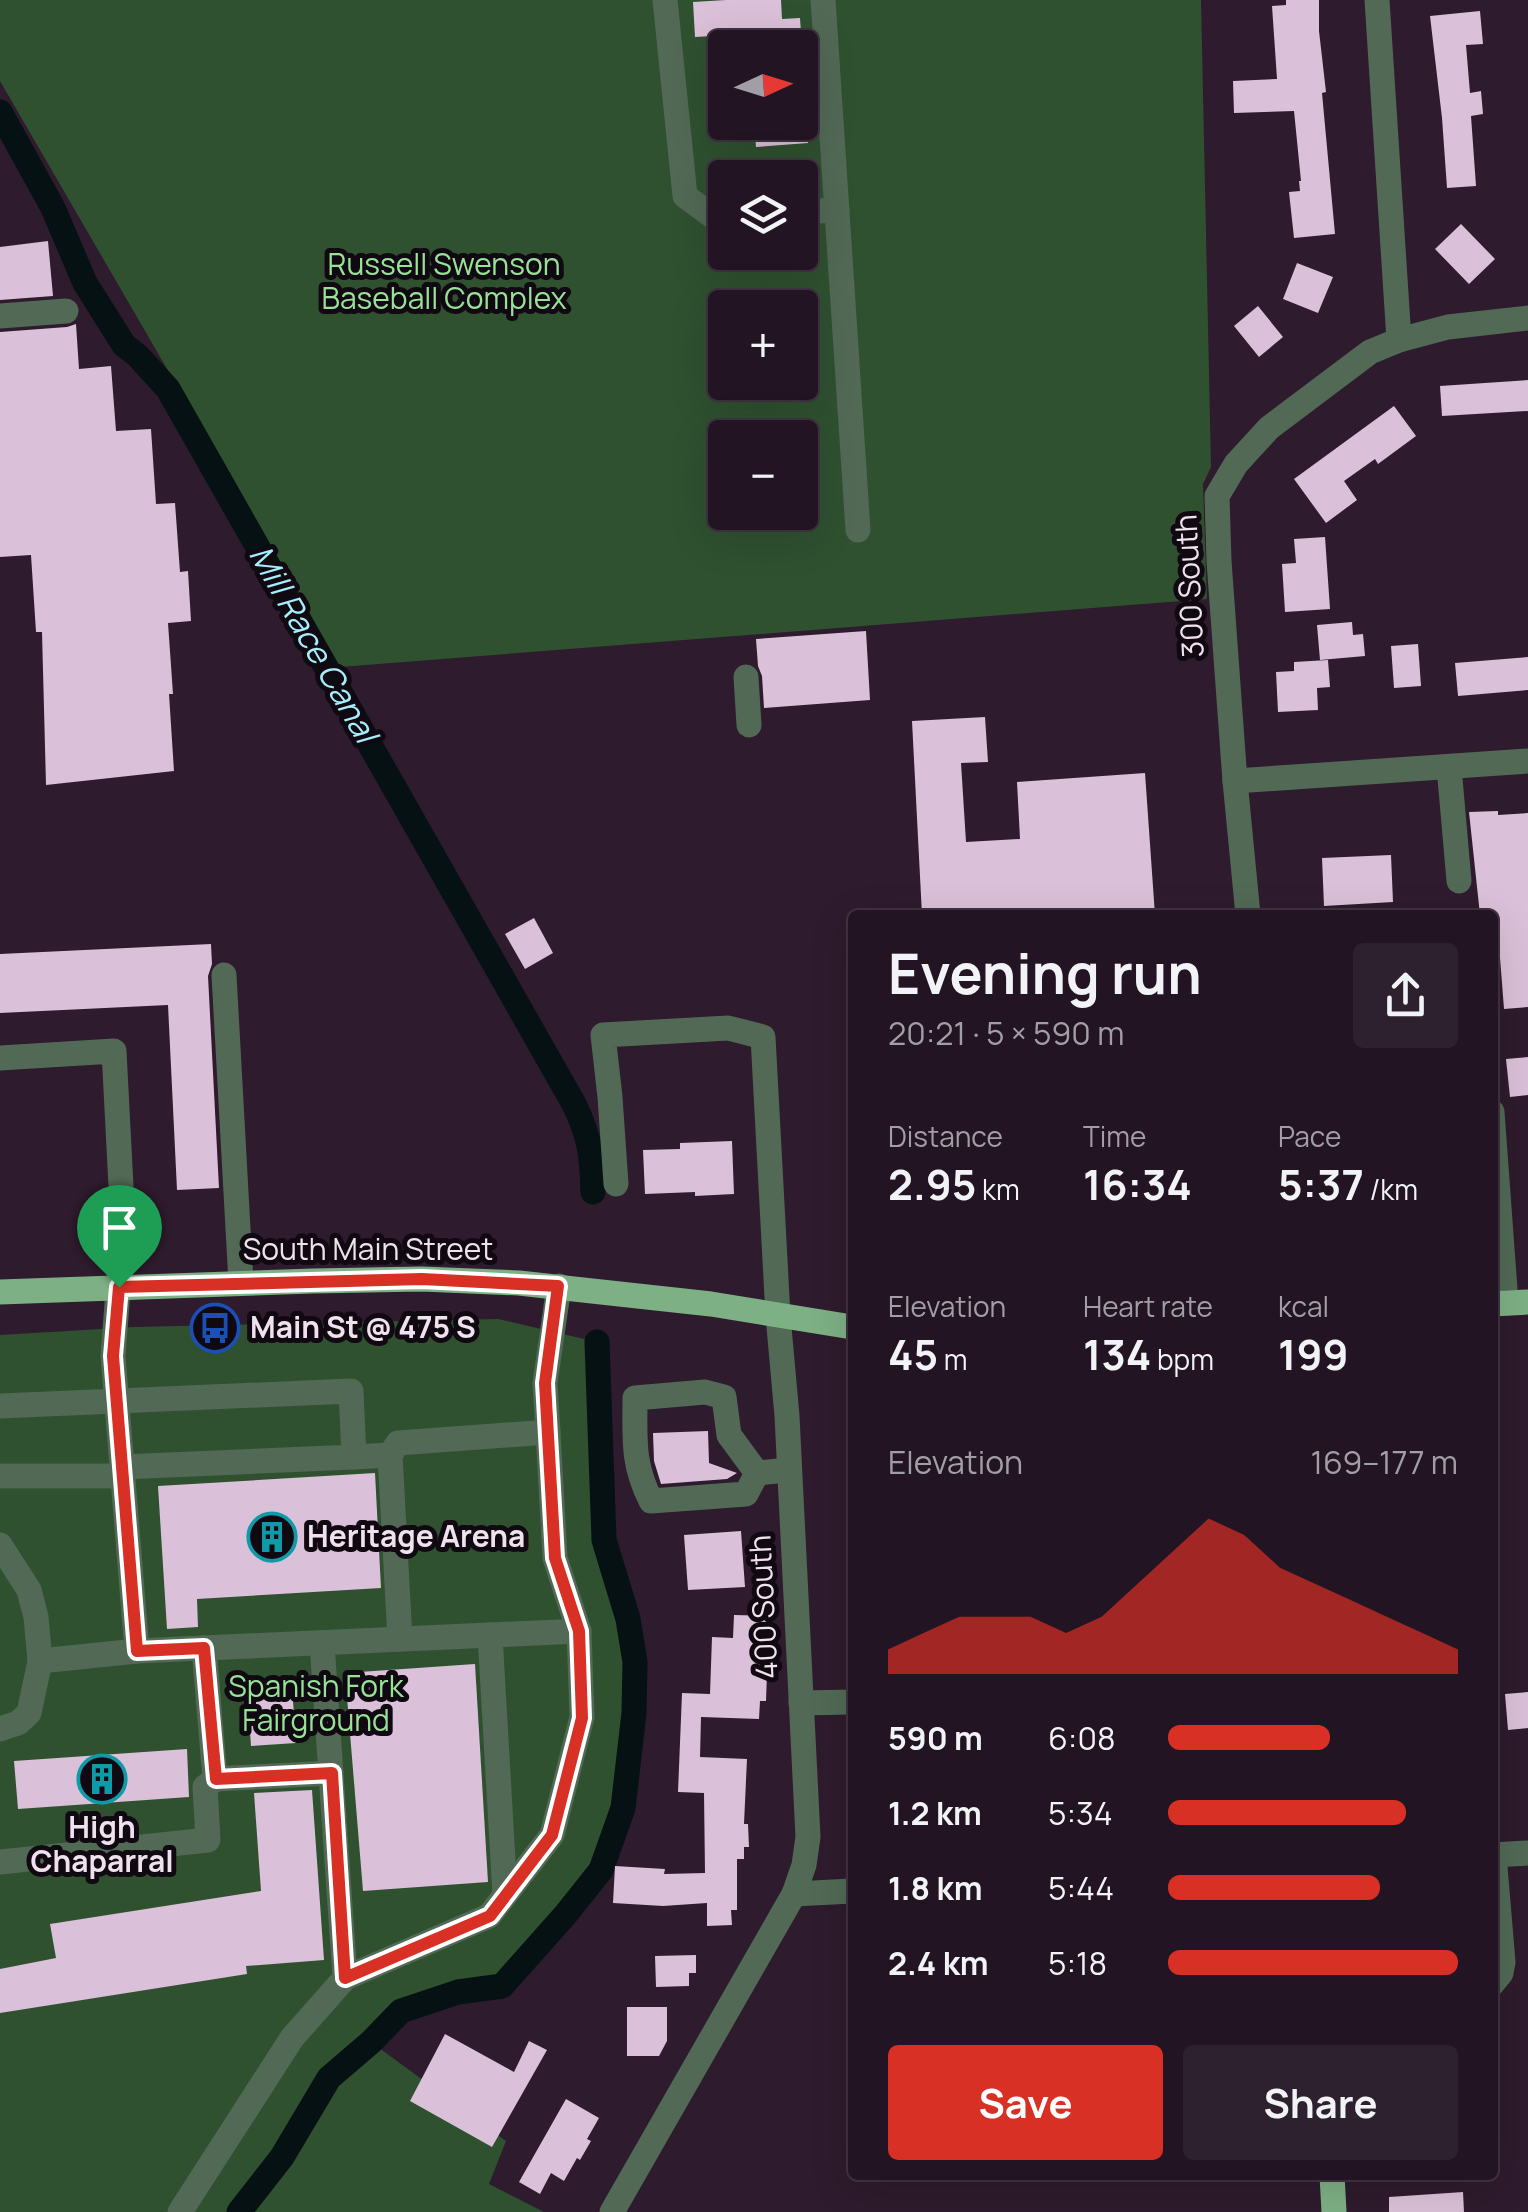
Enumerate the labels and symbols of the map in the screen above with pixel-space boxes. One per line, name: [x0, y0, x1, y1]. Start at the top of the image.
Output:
north arrow: [708, 30, 818, 140]
park label: Russell Swenson Baseball Complex: [322, 243, 567, 318]
street label: 300 South: [1164, 514, 1213, 659]
water label: Mill Race Canal: [240, 537, 390, 753]
pin: [77, 1185, 162, 1288]
street label: South Main Street: [243, 1228, 493, 1269]
bus stop icon: Main St @ 475 S: [189, 1302, 241, 1354]
place label: Main St @ 475 S: [250, 1306, 476, 1347]
building icon: Heritage Arena: [246, 1511, 298, 1563]
place label: Heritage Arena: [307, 1515, 525, 1556]
street label: 400 South: [738, 1534, 787, 1680]
park label: Spanish Fork Fairground: [228, 1665, 405, 1740]
building icon: High Chaparral: [76, 1753, 128, 1805]
place label: High Chaparral: [30, 1806, 174, 1881]

